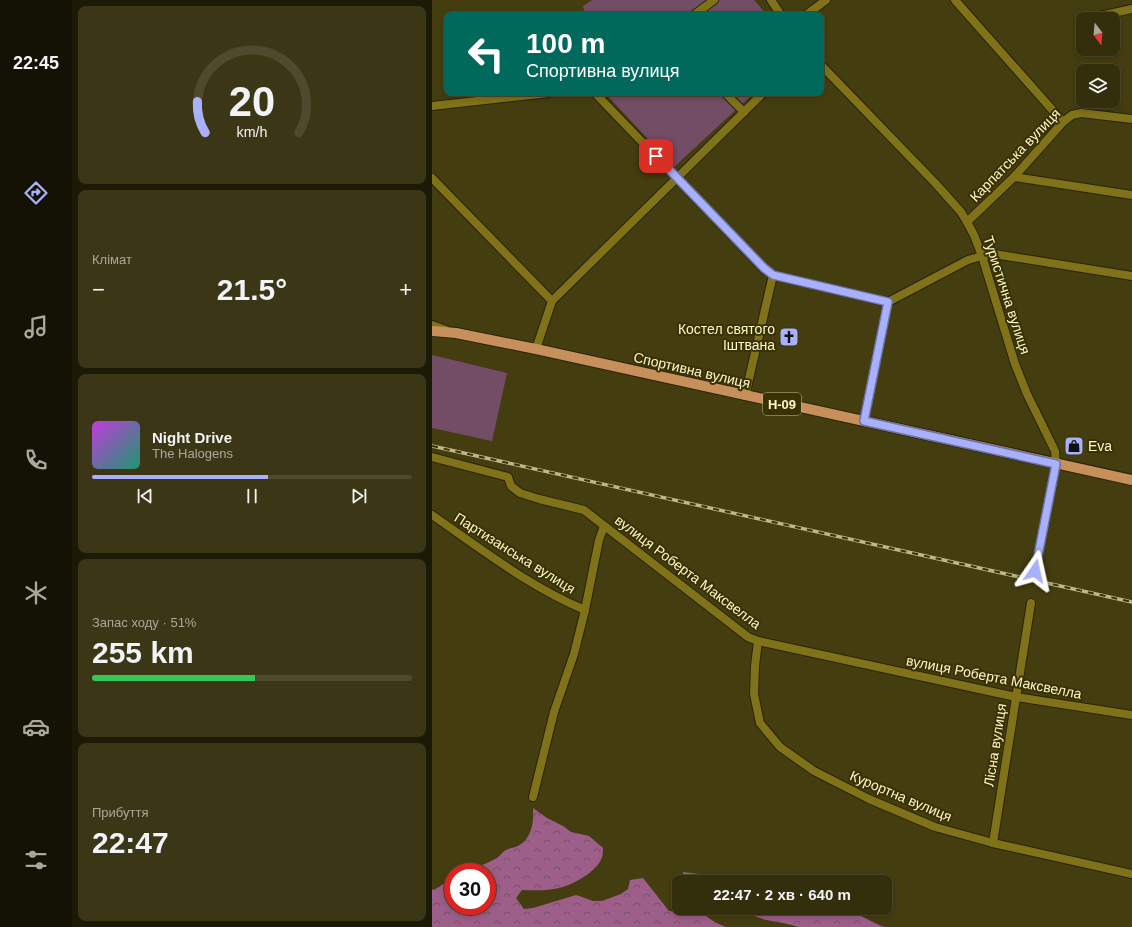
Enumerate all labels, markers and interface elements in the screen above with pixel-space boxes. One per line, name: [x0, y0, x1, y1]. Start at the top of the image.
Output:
north arrow: [1076, 12, 1120, 56]
map controls: [1076, 12, 1120, 108]
icon: left: [460, 28, 512, 80]
text: 100 m: [526, 28, 605, 59]
text: 22:45: [13, 53, 59, 73]
text: Спортивна вулиця: [526, 61, 680, 81]
button: layers: [1076, 64, 1120, 108]
text: 20: [229, 78, 275, 125]
street label: Карпатська вулиця: [967, 105, 1063, 205]
text: km/h: [237, 124, 268, 140]
pin: [639, 139, 673, 173]
icon: arrive: [645, 145, 667, 167]
icon: directions: [22, 179, 50, 207]
street label: Туристична вулиця: [980, 234, 1034, 356]
text: Клімат: [92, 252, 132, 267]
text: 21.5°: [217, 273, 287, 306]
text: −: [92, 277, 105, 302]
text: +: [399, 277, 412, 302]
icon: music: [22, 313, 50, 341]
place label: Костел святого Іштвана: [678, 321, 775, 353]
church icon: Костел святого Іштвана: [778, 326, 800, 348]
street label: Спортивна вулиця: [632, 349, 752, 391]
road number: Н-09: [763, 393, 801, 415]
text: Night Drive: [152, 429, 232, 446]
shop icon: Eva: [1063, 435, 1085, 457]
place label: Eva: [1088, 438, 1112, 454]
icon: phone: [22, 446, 50, 474]
text: The Halogens: [152, 446, 233, 461]
icon: previous: [134, 485, 156, 507]
icon: pause: [241, 485, 263, 507]
icon: next: [348, 485, 370, 507]
street label: Партизанська вулиця: [452, 509, 578, 597]
street label: вулиця Роберта Максвелла: [612, 512, 764, 632]
position arrow: [1014, 550, 1056, 592]
icon: climate: [22, 579, 50, 607]
text: Запас ходу · 51%: [92, 615, 196, 630]
text: 255 km: [92, 636, 194, 669]
street label: вулиця Роберта Максвелла: [905, 652, 1083, 702]
street label: Лісна вулиця: [981, 702, 1009, 788]
icon: car: [22, 713, 50, 741]
street label: Курортна вулиця: [848, 767, 954, 825]
text: Прибуття: [92, 805, 148, 820]
text: 22:47: [92, 826, 169, 859]
icon: filters: [22, 846, 50, 874]
speed limit sign: 30: [444, 863, 496, 915]
text: 22:47 · 2 хв · 640 m: [713, 886, 851, 903]

